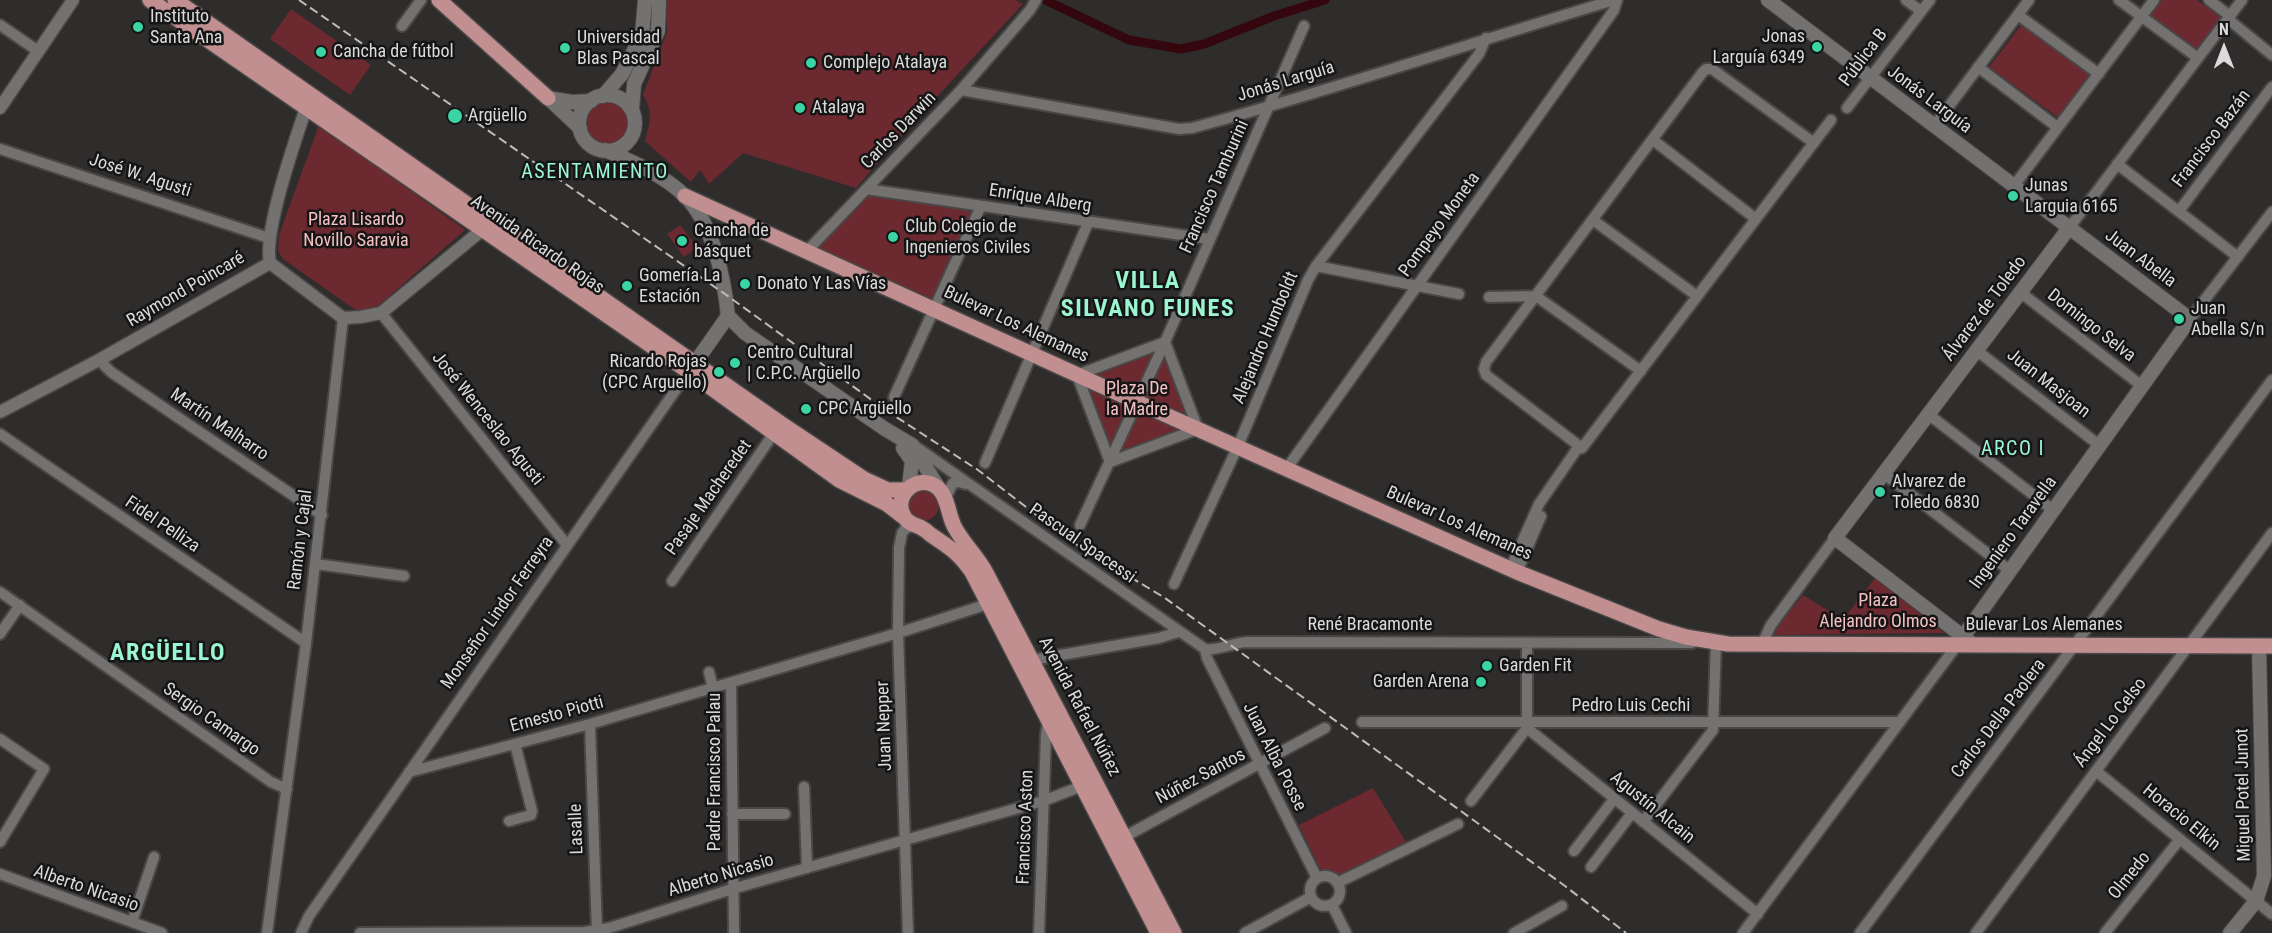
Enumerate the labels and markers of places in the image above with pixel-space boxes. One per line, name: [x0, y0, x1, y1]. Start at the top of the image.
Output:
place label: Instituto Santa Ana: [150, 6, 222, 48]
marker: Instituto Santa Ana: [131, 20, 145, 34]
place label: Jonas Larguía 6349: [1712, 26, 1805, 68]
place label: Universidad Blas Pascal: [577, 27, 660, 70]
marker: Jonas Larguía 6349: [1810, 40, 1824, 54]
place label: Cancha de fútbol: [333, 41, 454, 63]
marker: Universidad Blas Pascal: [558, 41, 572, 55]
marker: Cancha de fútbol: [314, 45, 328, 59]
place label: Complejo Atalaya: [823, 52, 947, 74]
marker: Complejo Atalaya: [804, 56, 818, 70]
place label: Atalaya: [812, 97, 865, 119]
marker: Atalaya: [793, 101, 807, 115]
place label: Argüello: [468, 105, 527, 127]
marker: Argüello: [446, 107, 464, 125]
place label: Junas Larguia 6165: [2025, 175, 2118, 218]
marker: Junas Larguia 6165: [2006, 189, 2020, 203]
place label: Club Colegio de Ingenieros Civiles: [905, 216, 1030, 258]
place label: Cancha de básquet: [694, 220, 769, 262]
marker: Club Colegio de Ingenieros Civiles: [886, 230, 900, 244]
marker: Cancha de básquet: [675, 234, 689, 248]
place label: Gomería La Estación: [639, 265, 720, 308]
place label: Donato Y Las Vías: [757, 273, 886, 295]
marker: Donato Y Las Vías: [738, 277, 752, 291]
marker: Gomería La Estación: [620, 279, 634, 293]
place label: Juan Abella S/n: [2191, 298, 2264, 340]
marker: Juan Abella S/n: [2172, 312, 2186, 326]
place label: Centro Cultural | C.P.C. Argüello: [747, 342, 860, 385]
place label: Ricardo Rojas (CPC Arguello): [602, 351, 707, 394]
marker: Centro Cultural | C.P.C. Argüello: [728, 356, 742, 370]
marker: Ricardo Rojas (CPC Arguello): [712, 365, 726, 379]
place label: CPC Argüello: [818, 398, 912, 420]
marker: CPC Argüello: [799, 402, 813, 416]
place label: Alvarez de Toledo 6830: [1892, 471, 1980, 514]
marker: Alvarez de Toledo 6830: [1873, 485, 1887, 499]
place label: Garden Fit: [1499, 655, 1572, 677]
marker: Garden Fit: [1480, 659, 1494, 673]
place label: Garden Arena: [1373, 671, 1469, 693]
marker: Garden Arena: [1474, 675, 1488, 689]

